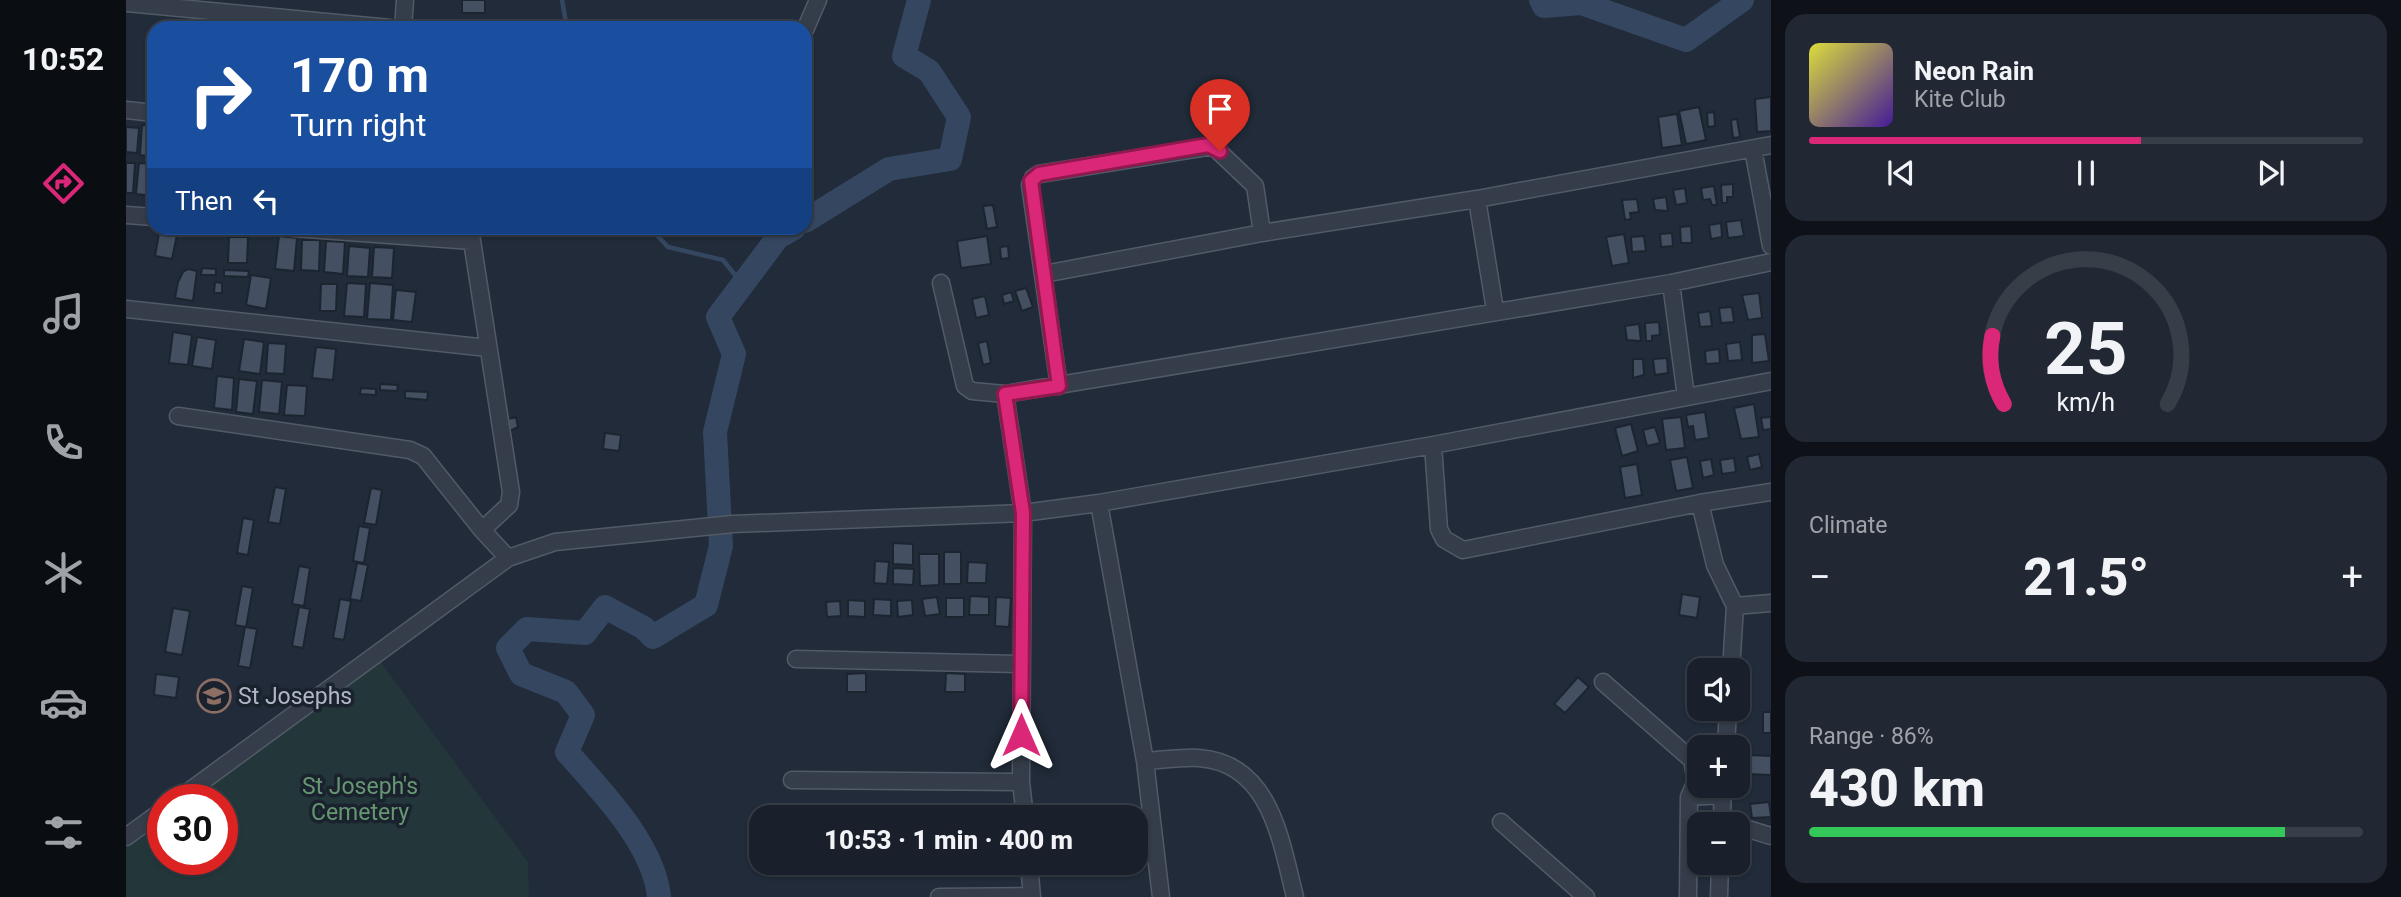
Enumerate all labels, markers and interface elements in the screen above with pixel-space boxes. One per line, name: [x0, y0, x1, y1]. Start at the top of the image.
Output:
text: 10:52: [22, 40, 104, 78]
text: 170 m: [290, 47, 429, 104]
icon: right: [175, 49, 266, 140]
text: Neon Rain: [1914, 56, 2034, 86]
pin: [1190, 79, 1250, 151]
text: Kite Club: [1914, 86, 2006, 113]
icon: arrive: [1201, 90, 1239, 128]
text: Turn right: [290, 106, 426, 144]
icon: previous: [1882, 154, 1920, 192]
icon: pause: [2067, 154, 2105, 192]
icon: next: [2252, 154, 2290, 192]
icon: directions: [39, 159, 88, 208]
icon: left: [247, 182, 285, 220]
text: Then: [175, 186, 233, 216]
icon: music: [39, 289, 88, 338]
text: 25: [2044, 307, 2128, 393]
text: km/h: [2057, 388, 2115, 417]
icon: phone: [39, 418, 88, 467]
text: Climate: [1809, 512, 1888, 539]
text: 21.5°: [2023, 547, 2149, 608]
icon: climate: [39, 548, 88, 597]
text: −: [1809, 555, 1831, 599]
text: +: [2341, 555, 2363, 599]
map controls: [1687, 658, 1750, 875]
button: sound: [1687, 658, 1750, 721]
school or university icon: St Josephs: [195, 677, 233, 715]
icon: car: [39, 678, 88, 727]
place label: St Josephs: [238, 683, 352, 710]
position arrow: [984, 698, 1058, 772]
text: Range · 86%: [1809, 723, 1934, 750]
button: +: [1687, 735, 1750, 798]
text: 430 km: [1809, 758, 1985, 819]
park label: St Joseph's Cemetery: [302, 773, 418, 826]
speed limit sign: 30: [147, 784, 238, 875]
icon: filters: [39, 808, 88, 857]
button: −: [1687, 812, 1750, 875]
text: 10:53 · 1 min · 400 m: [824, 825, 1073, 855]

